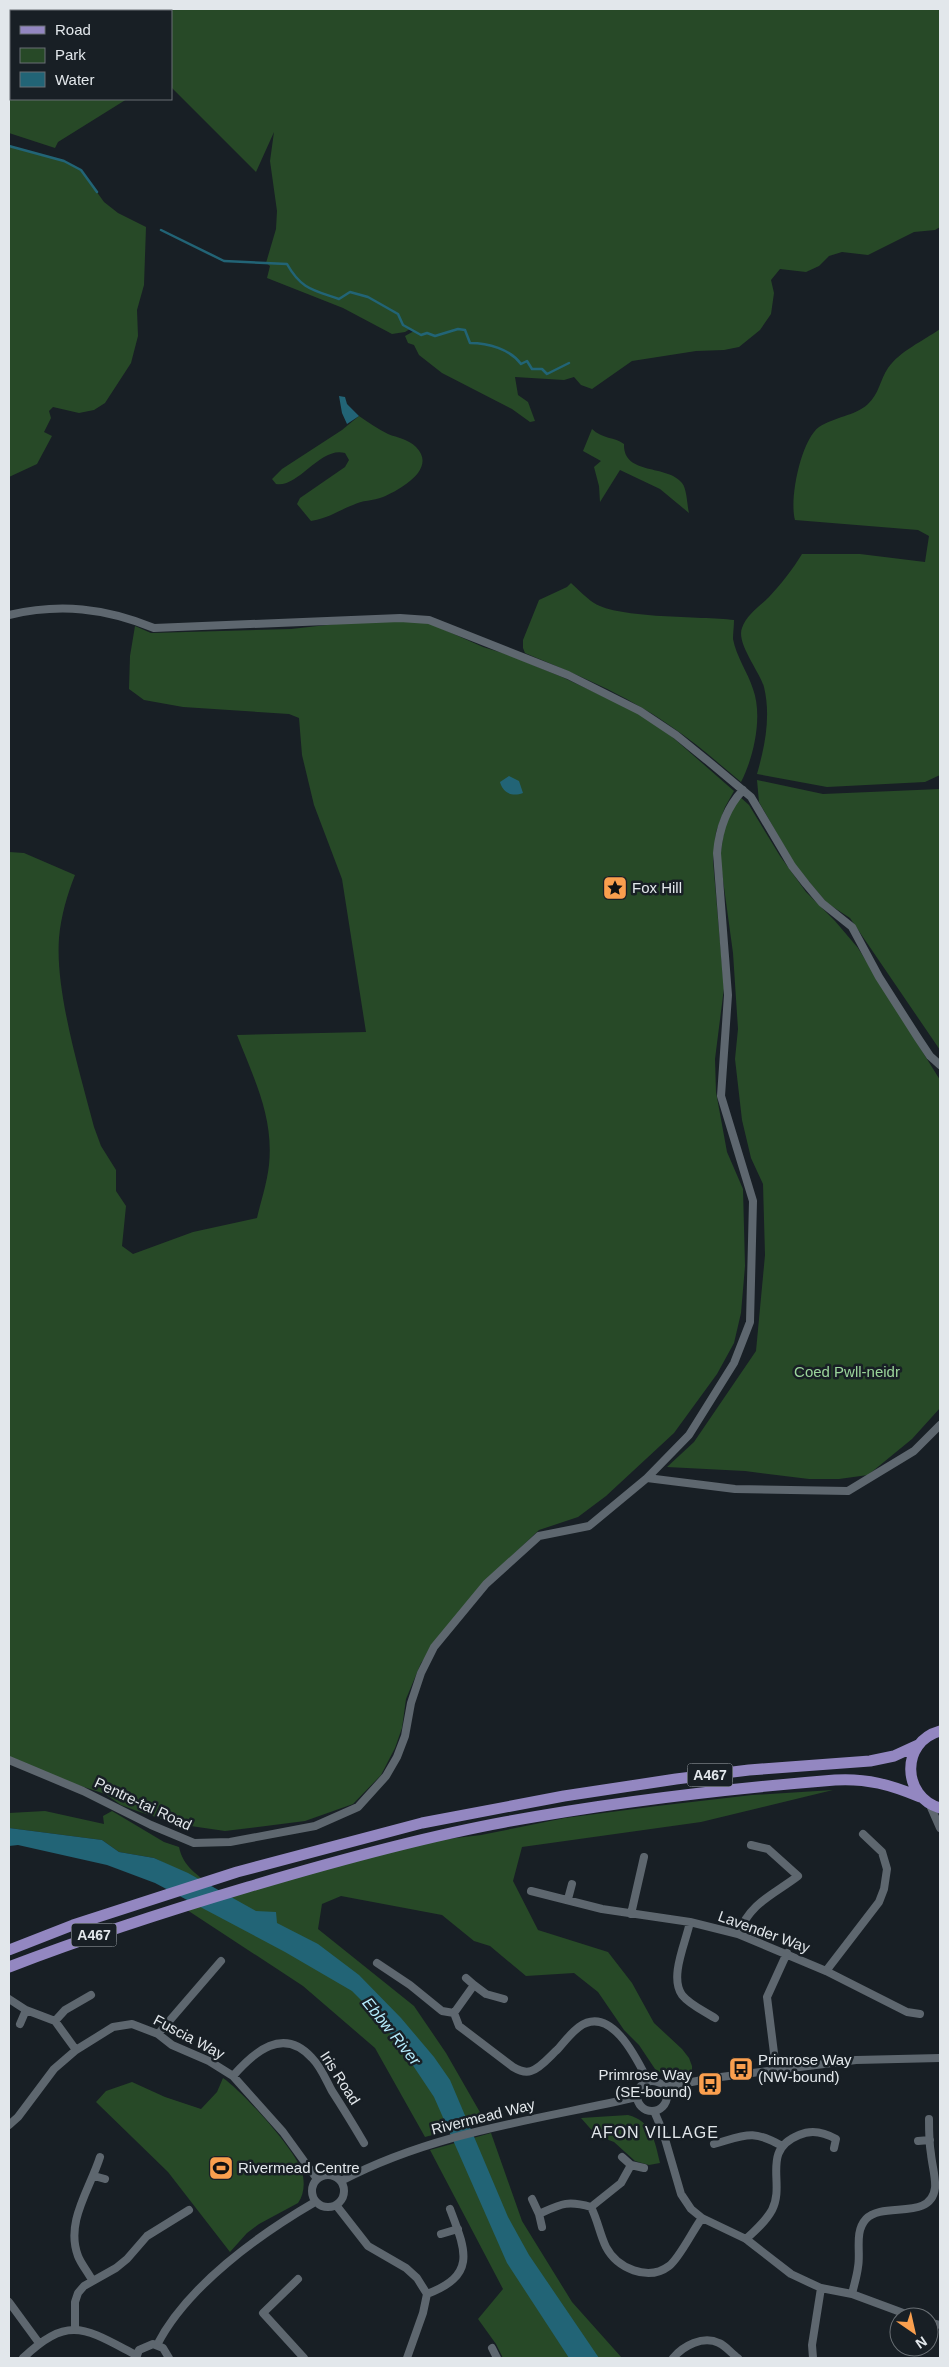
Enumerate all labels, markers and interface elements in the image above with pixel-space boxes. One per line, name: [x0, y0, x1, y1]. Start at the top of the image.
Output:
legend: [10, 10, 172, 100]
text: Road: [55, 21, 91, 38]
text: Park: [55, 46, 86, 63]
text: Water: [55, 71, 94, 88]
place icon: Fox Hill: [602, 875, 628, 901]
place label: Fox Hill: [632, 879, 682, 896]
park label: Coed Pwll-neidr: [794, 1363, 900, 1380]
road number: A467: [688, 1764, 732, 1786]
street label: Pentre-tai Road: [92, 1774, 194, 1833]
street label: Lavender Way: [716, 1907, 813, 1956]
road number: A467: [72, 1924, 116, 1946]
water label: Ebbw River: [359, 1994, 424, 2069]
street label: Fuscia Way: [151, 2011, 228, 2063]
street label: Iris Road: [317, 2048, 364, 2108]
place label: Primrose Way (NW-bound): [758, 2051, 852, 2085]
bus stop icon: Primrose Way (NW-bound): [728, 2056, 754, 2082]
place label: Primrose Way (SE-bound): [598, 2066, 692, 2100]
bus stop icon: Primrose Way (SE-bound): [697, 2071, 723, 2097]
street label: Rivermead Way: [429, 2095, 537, 2138]
district label: AFON VILLAGE: [591, 2124, 719, 2141]
sports icon: Rivermead Centre: [208, 2155, 234, 2181]
place label: Rivermead Centre: [238, 2159, 360, 2176]
north arrow: [889, 2307, 939, 2357]
text: N: [913, 2333, 930, 2352]

